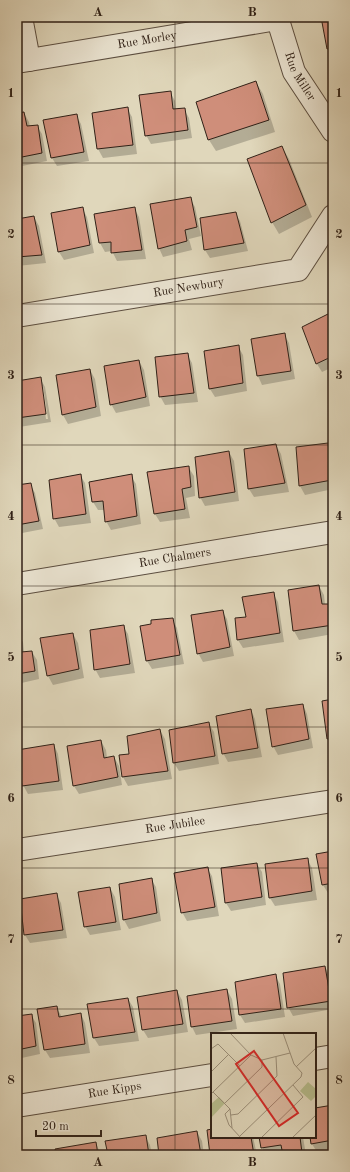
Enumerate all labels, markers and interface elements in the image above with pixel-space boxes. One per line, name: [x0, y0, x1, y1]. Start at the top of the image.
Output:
text: A: [93, 6, 103, 19]
text: B: [247, 6, 257, 19]
street label: Rue Morley: [117, 30, 178, 51]
street label: Rue Miller: [282, 50, 318, 103]
text: 1: [7, 87, 15, 100]
text: 1: [335, 87, 343, 100]
text: 2: [7, 228, 15, 241]
text: 2: [335, 228, 343, 241]
street label: Rue Newbury: [152, 276, 226, 300]
text: 3: [7, 369, 15, 382]
text: 3: [335, 369, 343, 382]
text: 4: [7, 510, 15, 523]
text: 4: [335, 510, 343, 523]
street label: Rue Chalmers: [138, 546, 212, 570]
text: 5: [7, 651, 15, 664]
text: 5: [335, 651, 343, 664]
text: 6: [7, 792, 15, 805]
text: 6: [335, 792, 343, 805]
street label: Rue Jubilee: [144, 815, 206, 836]
text: 7: [7, 933, 15, 946]
text: 7: [335, 933, 343, 946]
inset map: [211, 1033, 316, 1138]
text: 8: [7, 1074, 15, 1087]
text: 8: [335, 1074, 343, 1087]
street label: Rue Kipps: [87, 1080, 142, 1101]
scale bar: [36, 1112, 101, 1138]
text: 20 m: [42, 1121, 69, 1133]
text: A: [93, 1156, 103, 1169]
text: B: [247, 1156, 257, 1169]

